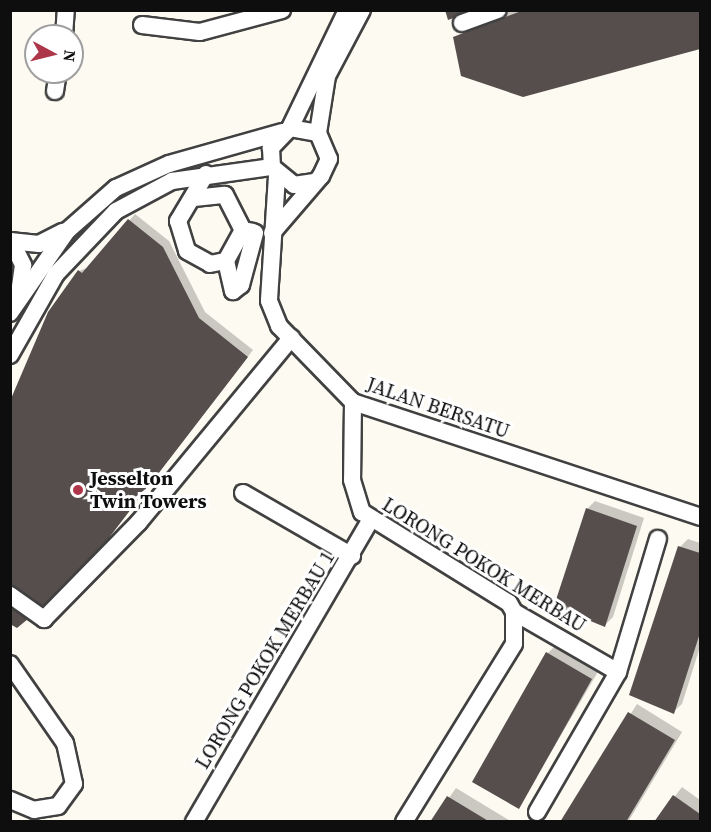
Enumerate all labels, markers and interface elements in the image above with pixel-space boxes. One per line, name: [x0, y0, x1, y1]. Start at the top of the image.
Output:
north arrow: [24, 24, 84, 84]
text: N: [58, 49, 82, 63]
street label: JALAN BERSATU: [363, 372, 513, 444]
place label: Jesselton Twin Towers: [90, 466, 207, 513]
marker: Jesselton Twin Towers: [71, 483, 85, 497]
street label: LORONG POKOK MERBAU: [378, 492, 590, 638]
street label: LORONG POKOK MERBAU 1: [190, 547, 340, 773]

